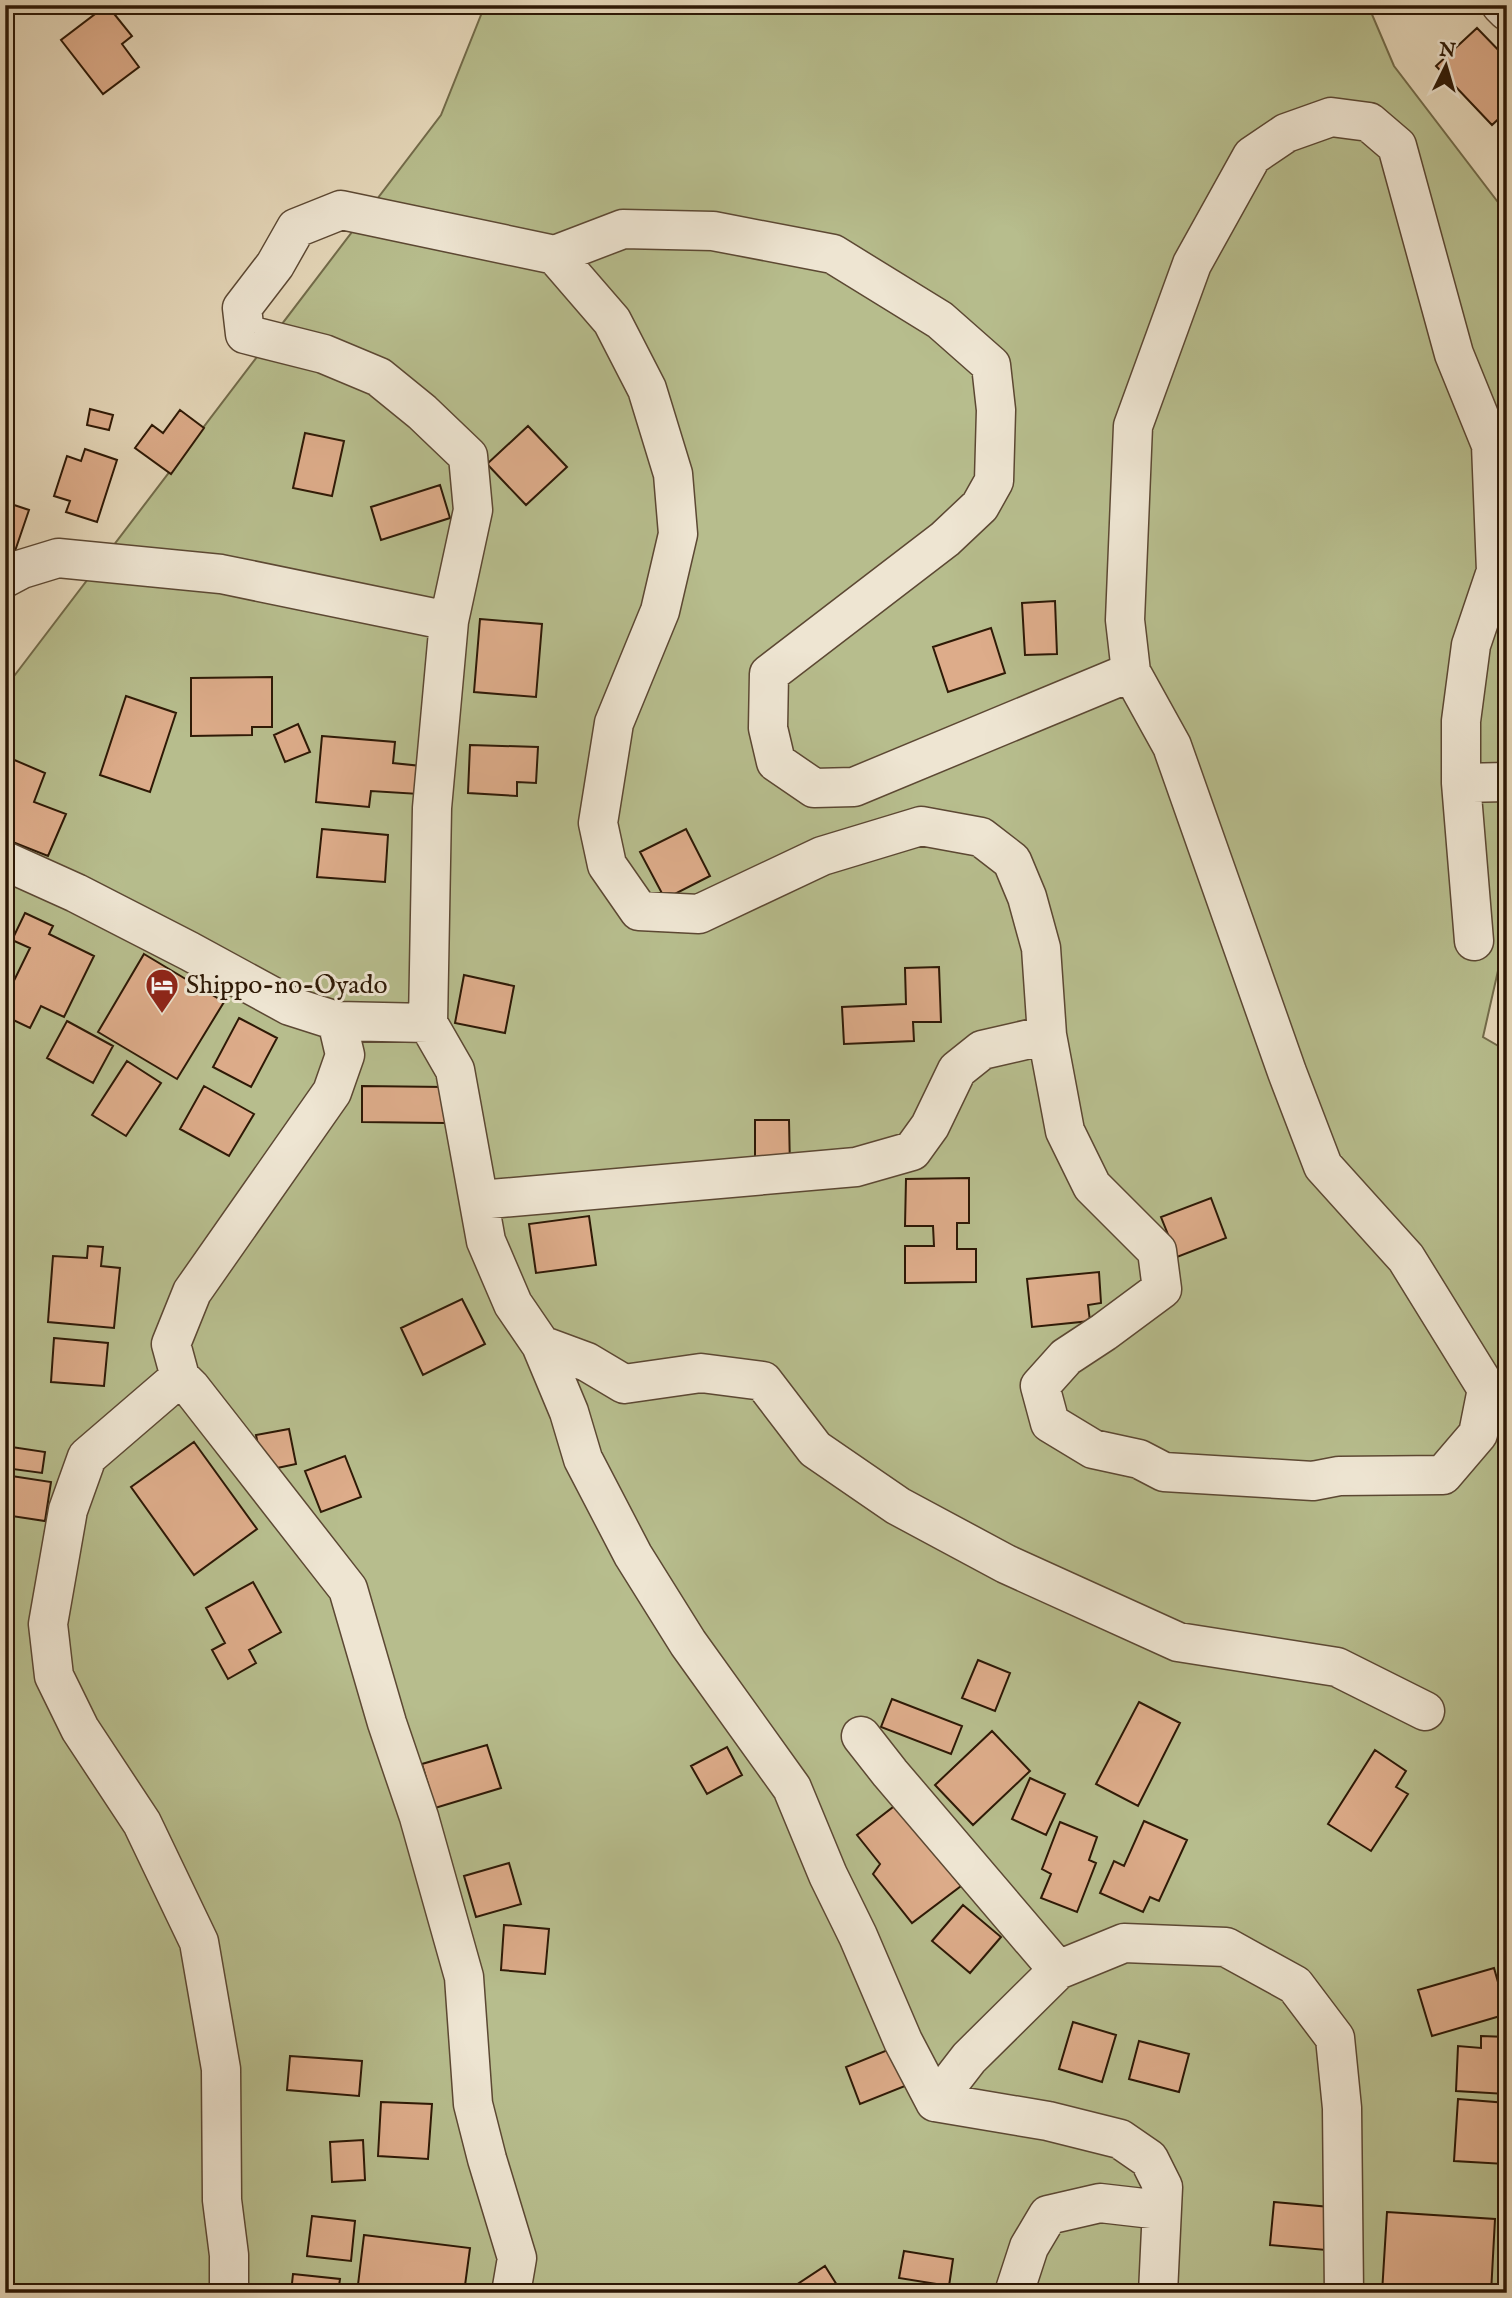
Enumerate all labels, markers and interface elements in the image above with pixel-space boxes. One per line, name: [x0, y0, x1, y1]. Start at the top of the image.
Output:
north arrow: [1410, 32, 1480, 102]
text: N: [1437, 38, 1457, 64]
hotel icon: Shippo-no-Oyado: [143, 966, 181, 1015]
place label: Shippo-no-Oyado: [186, 969, 388, 1002]

